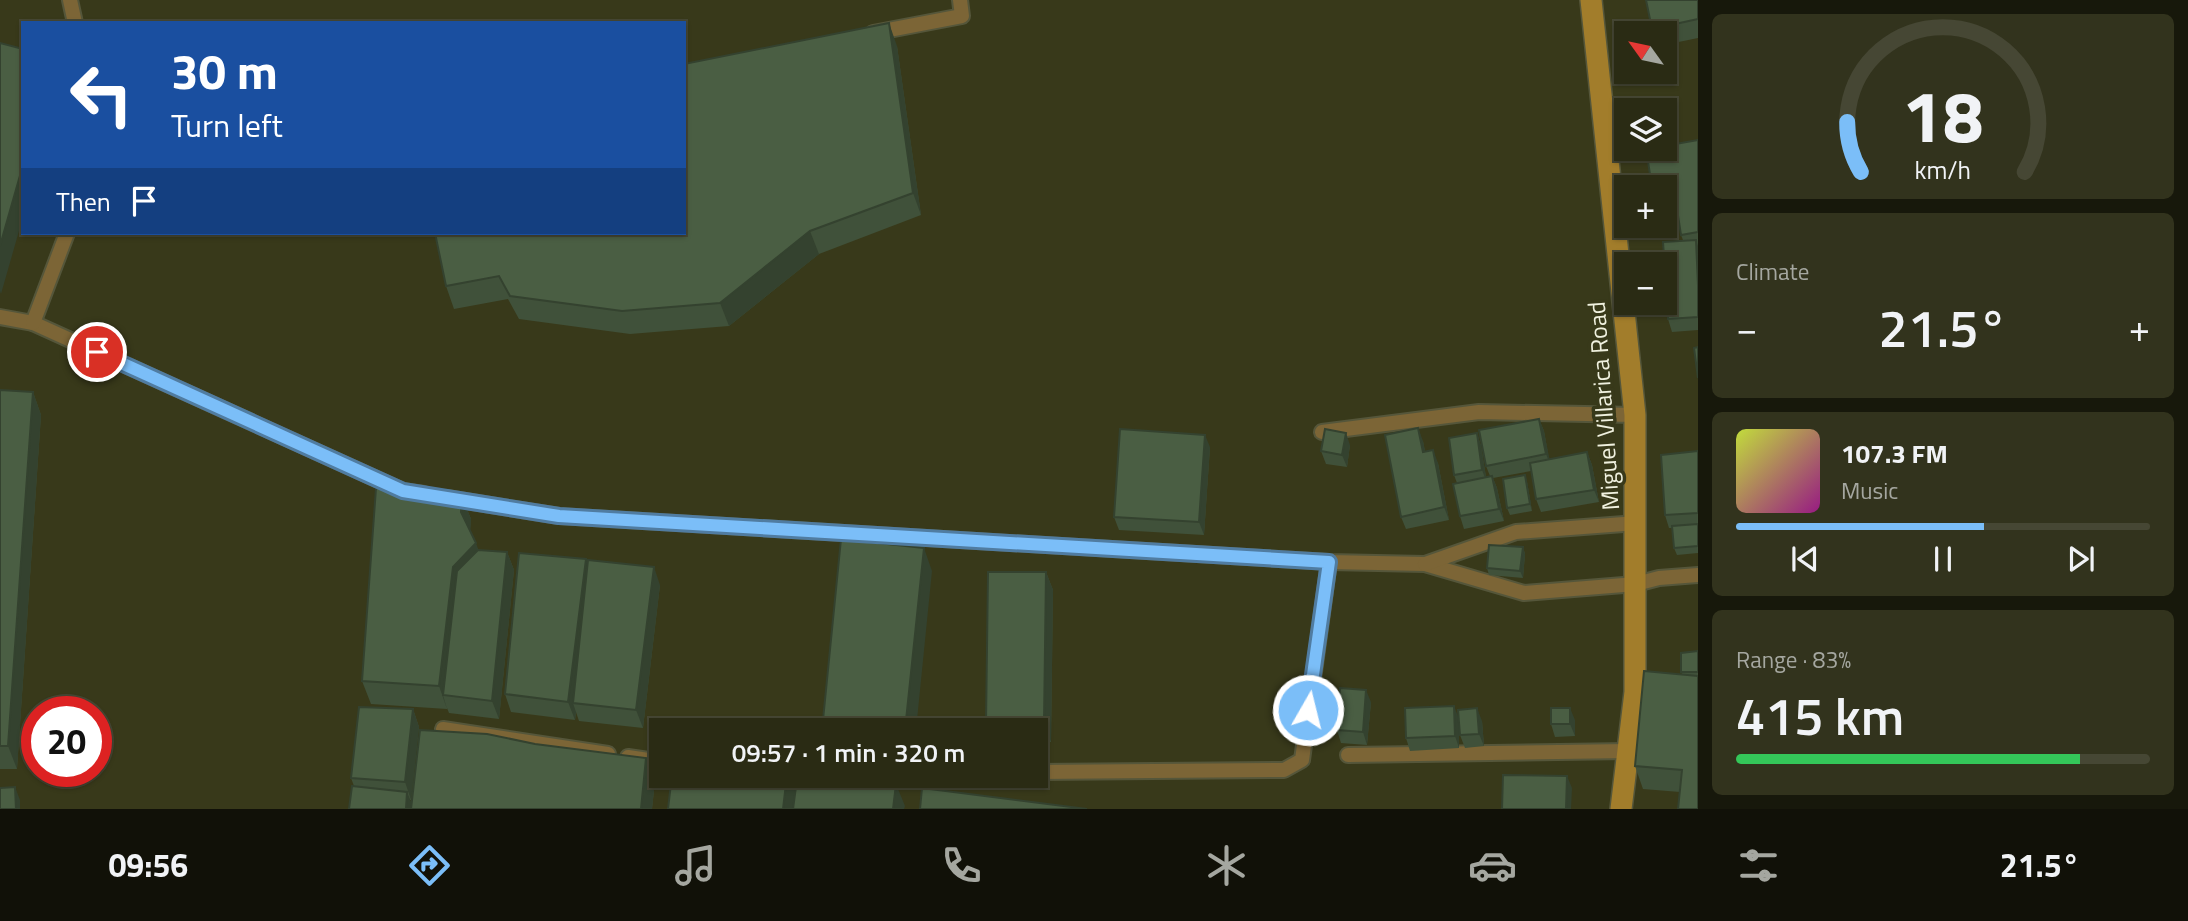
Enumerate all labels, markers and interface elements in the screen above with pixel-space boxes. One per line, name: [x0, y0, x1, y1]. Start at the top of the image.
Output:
north arrow: [1614, 21, 1676, 84]
map controls: [1614, 21, 1677, 315]
text: 30 m: [171, 33, 278, 108]
icon: left: [56, 49, 147, 140]
text: 18: [1902, 61, 1984, 171]
button: layers: [1614, 98, 1677, 161]
text: Turn left: [171, 101, 283, 149]
text: km/h: [1915, 151, 1971, 189]
button: +: [1614, 175, 1677, 238]
text: Then: [56, 182, 111, 221]
icon: arrive: [125, 182, 163, 220]
button: −: [1614, 252, 1677, 315]
text: Climate: [1736, 254, 1809, 289]
text: 21.5°: [1879, 288, 2007, 367]
text: −: [1736, 299, 1757, 357]
text: +: [2129, 299, 2150, 357]
street label: Miguel Villarica Road: [1578, 300, 1628, 512]
pin: [67, 322, 127, 382]
icon: arrive: [78, 333, 116, 371]
text: 107.3 FM: [1841, 434, 1948, 473]
text: Music: [1841, 473, 1898, 508]
icon: previous: [1786, 540, 1824, 578]
icon: pause: [1924, 540, 1962, 578]
icon: next: [2062, 540, 2100, 578]
text: Range · 83%: [1736, 642, 1851, 677]
position arrow: [1271, 673, 1345, 747]
text: 415 km: [1736, 676, 1904, 755]
speed limit sign: 20: [21, 696, 112, 787]
text: 09:57 · 1 min · 320 m: [732, 733, 965, 772]
text: 09:56: [108, 841, 188, 889]
icon: directions: [405, 841, 454, 890]
icon: music: [671, 841, 720, 890]
icon: phone: [937, 841, 986, 890]
icon: climate: [1202, 841, 1251, 890]
icon: car: [1468, 841, 1517, 890]
icon: filters: [1734, 841, 1783, 890]
text: 21.5°: [2000, 841, 2080, 889]

